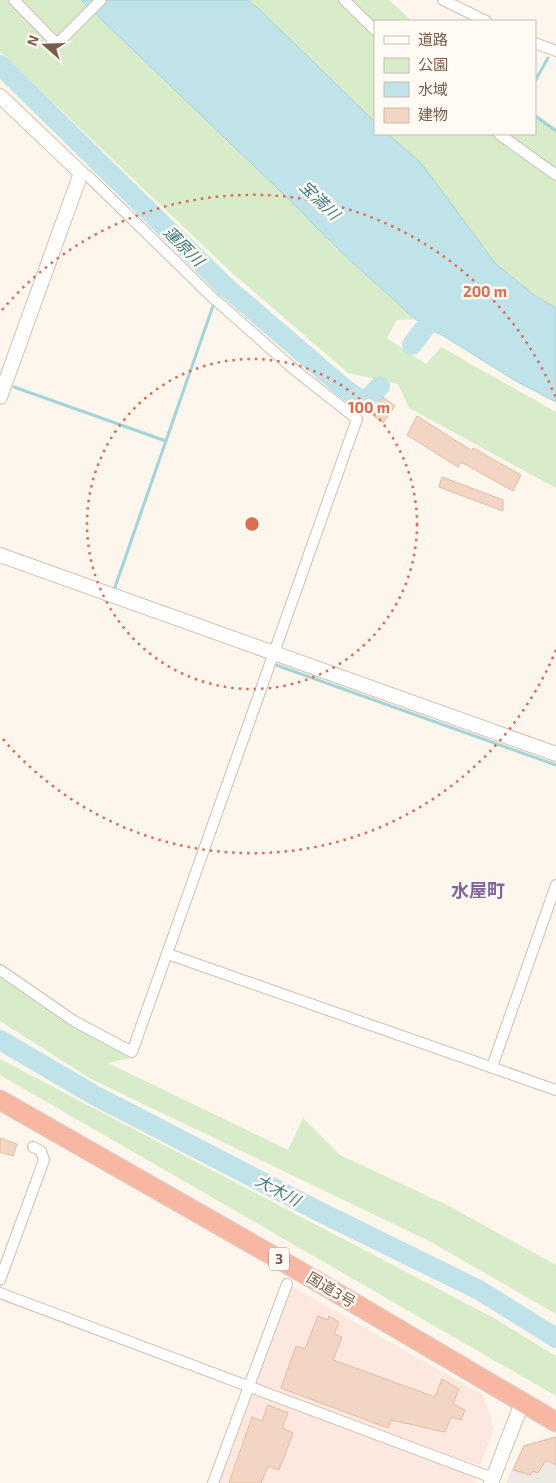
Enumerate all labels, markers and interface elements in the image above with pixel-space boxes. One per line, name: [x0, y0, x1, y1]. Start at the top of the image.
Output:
north arrow: [20, 20, 70, 70]
legend: [374, 20, 536, 135]
text: 道路: [418, 30, 448, 48]
text: N: [23, 33, 42, 48]
text: 公園: [418, 55, 448, 73]
text: 水域: [418, 80, 448, 98]
text: 建物: [418, 105, 448, 123]
water label: 宝満川: [296, 176, 346, 225]
water label: 蓮原川: [161, 222, 209, 271]
text: 200 m: [463, 282, 507, 300]
text: 100 m: [348, 398, 390, 416]
centre of rings: [243, 515, 261, 533]
district label: 水屋町: [451, 879, 505, 901]
water label: 大木川: [253, 1170, 306, 1210]
road number: 3: [269, 1248, 289, 1270]
street label: 国道3号: [304, 1268, 359, 1311]

